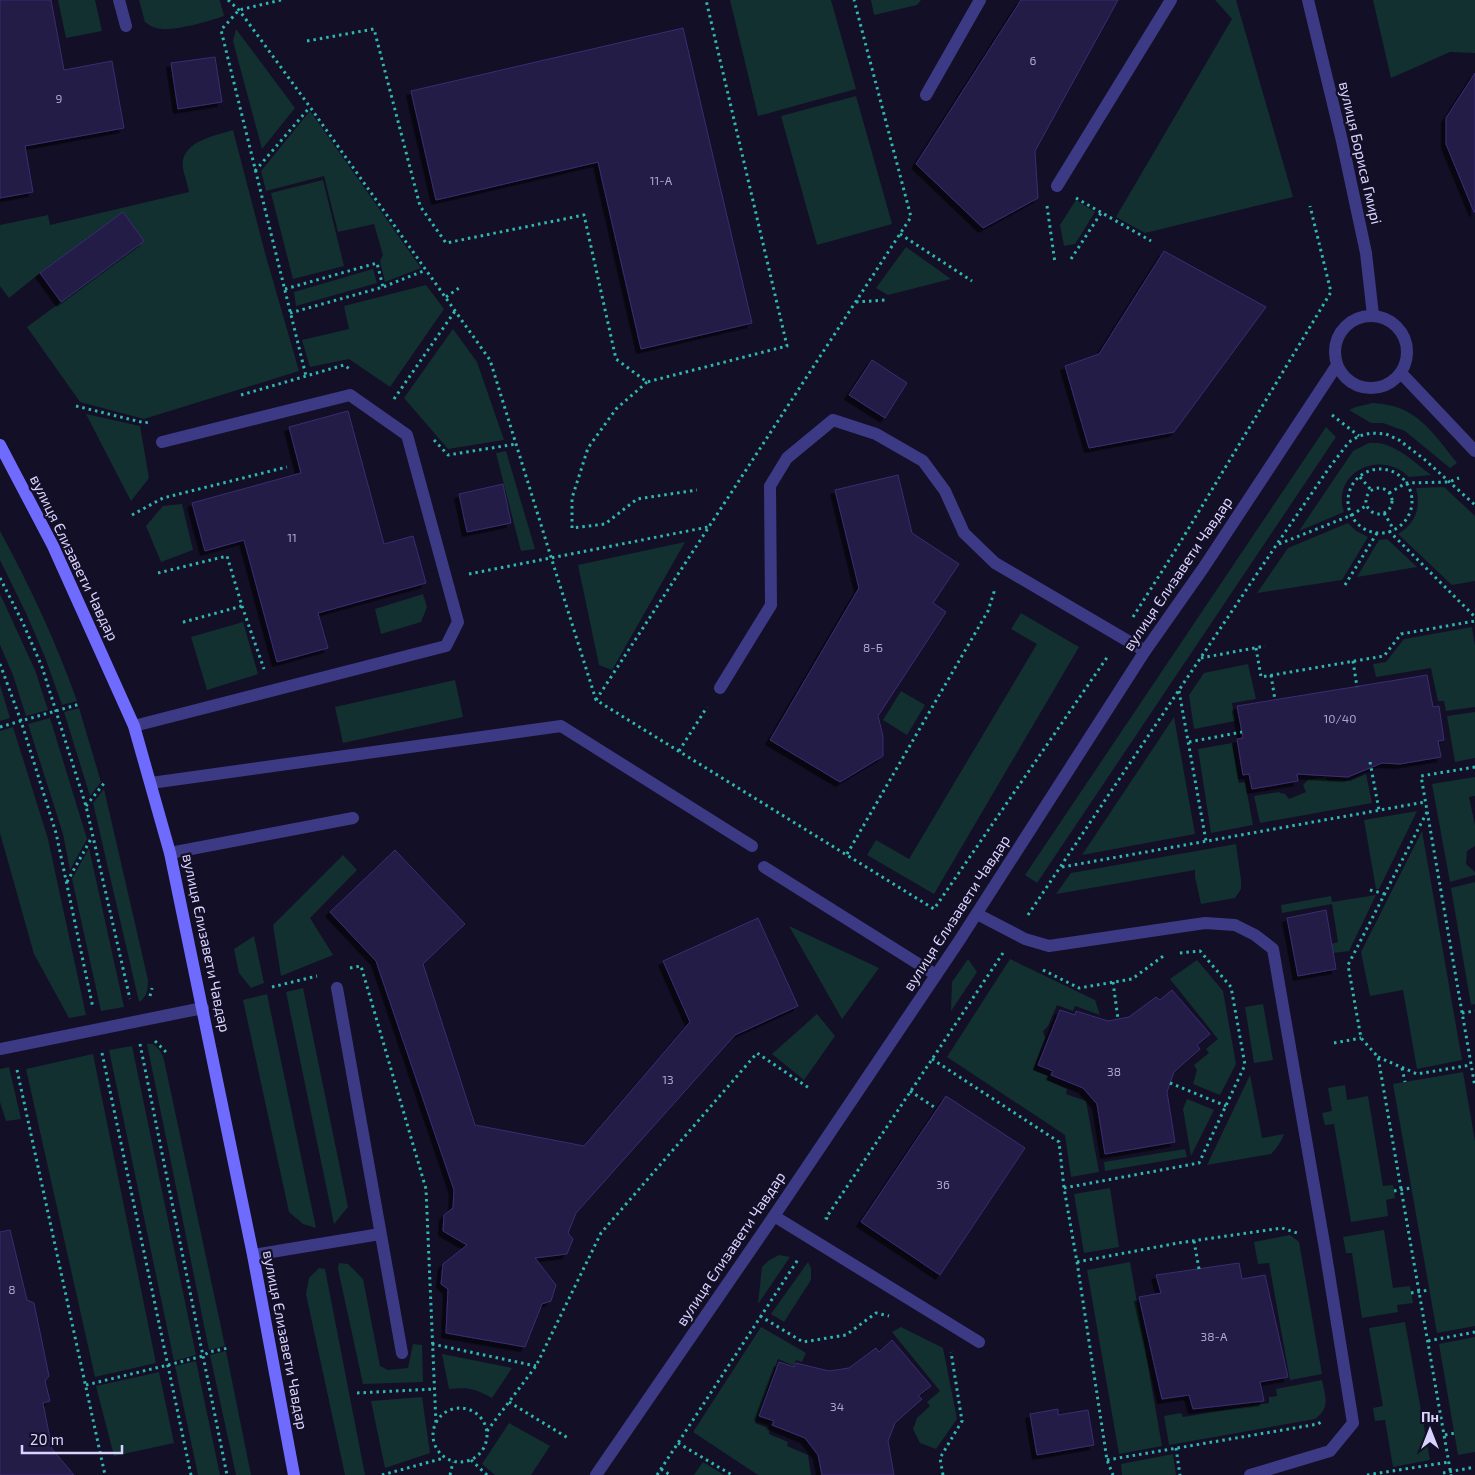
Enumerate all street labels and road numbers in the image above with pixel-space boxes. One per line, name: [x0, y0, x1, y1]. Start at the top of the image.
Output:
street label: вулиця Бориса Гмирі: [1335, 80, 1386, 226]
street label: вулиця Єлизавети Чавдар: [26, 472, 123, 644]
street label: вулиця Єлизавети Чавдар: [1119, 493, 1236, 655]
street label: вулиця Єлизавети Чавдар: [899, 831, 1014, 994]
street label: вулиця Єлизавети Чавдар: [178, 852, 235, 1034]
street label: вулиця Єлизавети Чавдар: [672, 1168, 789, 1330]
street label: вулиця Єлизавети Чавдар: [259, 1249, 312, 1431]

